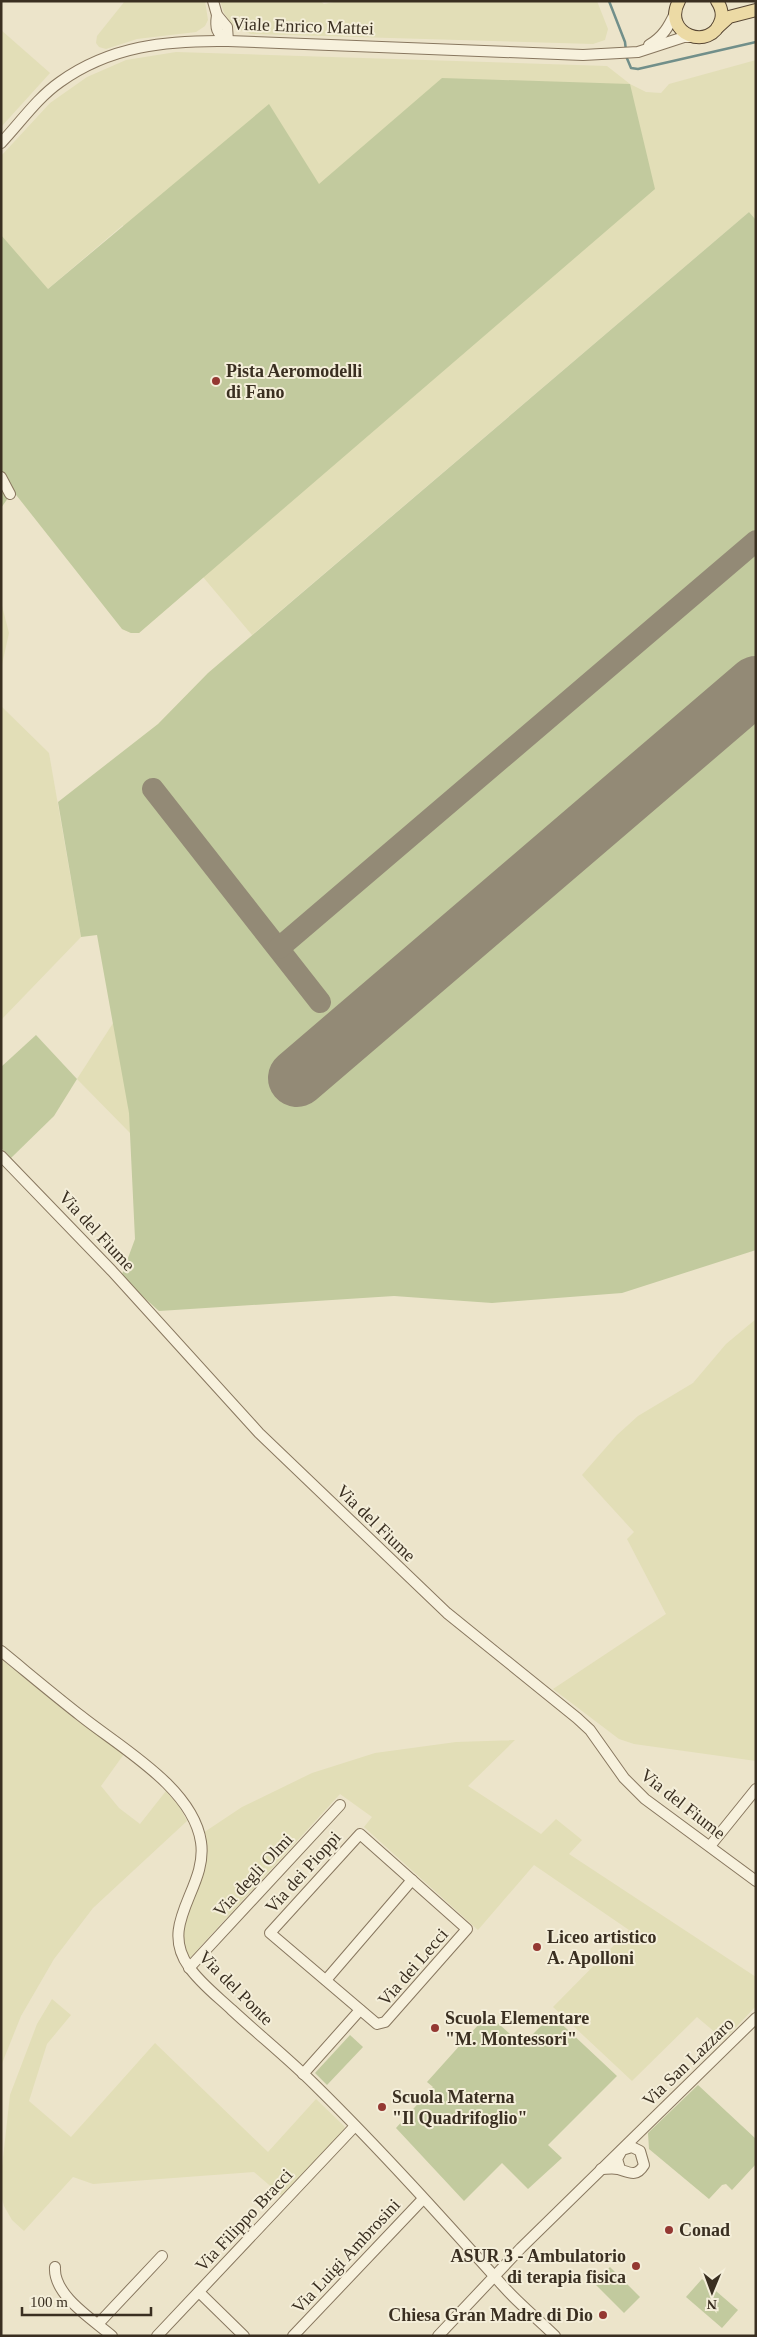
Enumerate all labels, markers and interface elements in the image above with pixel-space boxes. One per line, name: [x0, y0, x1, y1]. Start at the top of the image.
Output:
street label: Viale Enrico Mattei: [232, 14, 374, 38]
place label: Pista Aeromodelli di Fano: [226, 361, 362, 402]
marker: Pista Aeromodelli di Fano: [210, 375, 222, 387]
street label: Via del Fiume: [55, 1187, 139, 1275]
street label: Via del Fiume: [332, 1480, 420, 1566]
street label: Via del Fiume: [637, 1765, 729, 1843]
street label: Via dei Pioppi: [261, 1827, 345, 1917]
street label: Via degli Olmi: [209, 1829, 297, 1921]
street label: Via dei Lecci: [374, 1924, 452, 2010]
place label: Liceo artistico A. Apolloni: [547, 1927, 656, 1968]
marker: Liceo artistico A. Apolloni: [531, 1941, 543, 1953]
street label: Via del Ponte: [195, 1947, 277, 2029]
place label: Scuola Elementare "M. Montessori": [445, 2008, 589, 2049]
street label: Via San Lazzaro: [638, 2014, 738, 2110]
marker: Scuola Elementare "M. Montessori": [429, 2022, 441, 2034]
place label: Scuola Materna "Il Quadrifoglio": [392, 2087, 528, 2128]
marker: Scuola Materna "Il Quadrifoglio": [376, 2101, 388, 2113]
street label: Via Filippo Bracci: [191, 2165, 297, 2275]
street label: Via Luigi Ambrosini: [288, 2195, 404, 2317]
place label: Conad: [679, 2220, 730, 2240]
marker: Conad: [663, 2224, 675, 2236]
place label: ASUR 3 - Ambulatorio di terapia fisica: [450, 2246, 626, 2287]
marker: ASUR 3 - Ambulatorio di terapia fisica: [630, 2260, 642, 2272]
north arrow: [687, 2267, 737, 2317]
scale bar: [22, 2284, 151, 2316]
text: 100 m: [30, 2294, 68, 2310]
text: N: [707, 2297, 717, 2312]
place label: Chiesa Gran Madre di Dio: [388, 2305, 593, 2325]
marker: Chiesa Gran Madre di Dio: [597, 2309, 609, 2321]

